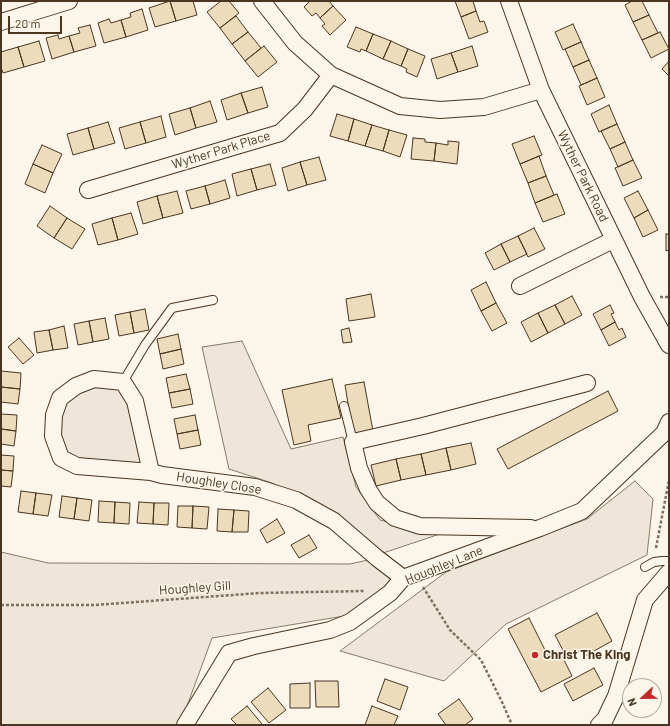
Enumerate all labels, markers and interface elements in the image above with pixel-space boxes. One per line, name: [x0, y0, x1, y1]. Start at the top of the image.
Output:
scale bar: [10, 8, 64, 34]
text: 20 m: [15, 16, 41, 30]
street label: Wyther Park Place: [170, 128, 272, 172]
street label: Wyther Park Road: [554, 128, 612, 224]
street label: Houghley Close: [175, 469, 263, 497]
street label: Houghley Lane: [403, 542, 485, 588]
street label: Houghley Gill: [158, 578, 232, 598]
place label: Christ The King: [543, 647, 631, 663]
marker: Christ The King: [530, 650, 540, 660]
north arrow: [622, 678, 662, 718]
text: N: [624, 696, 639, 708]

